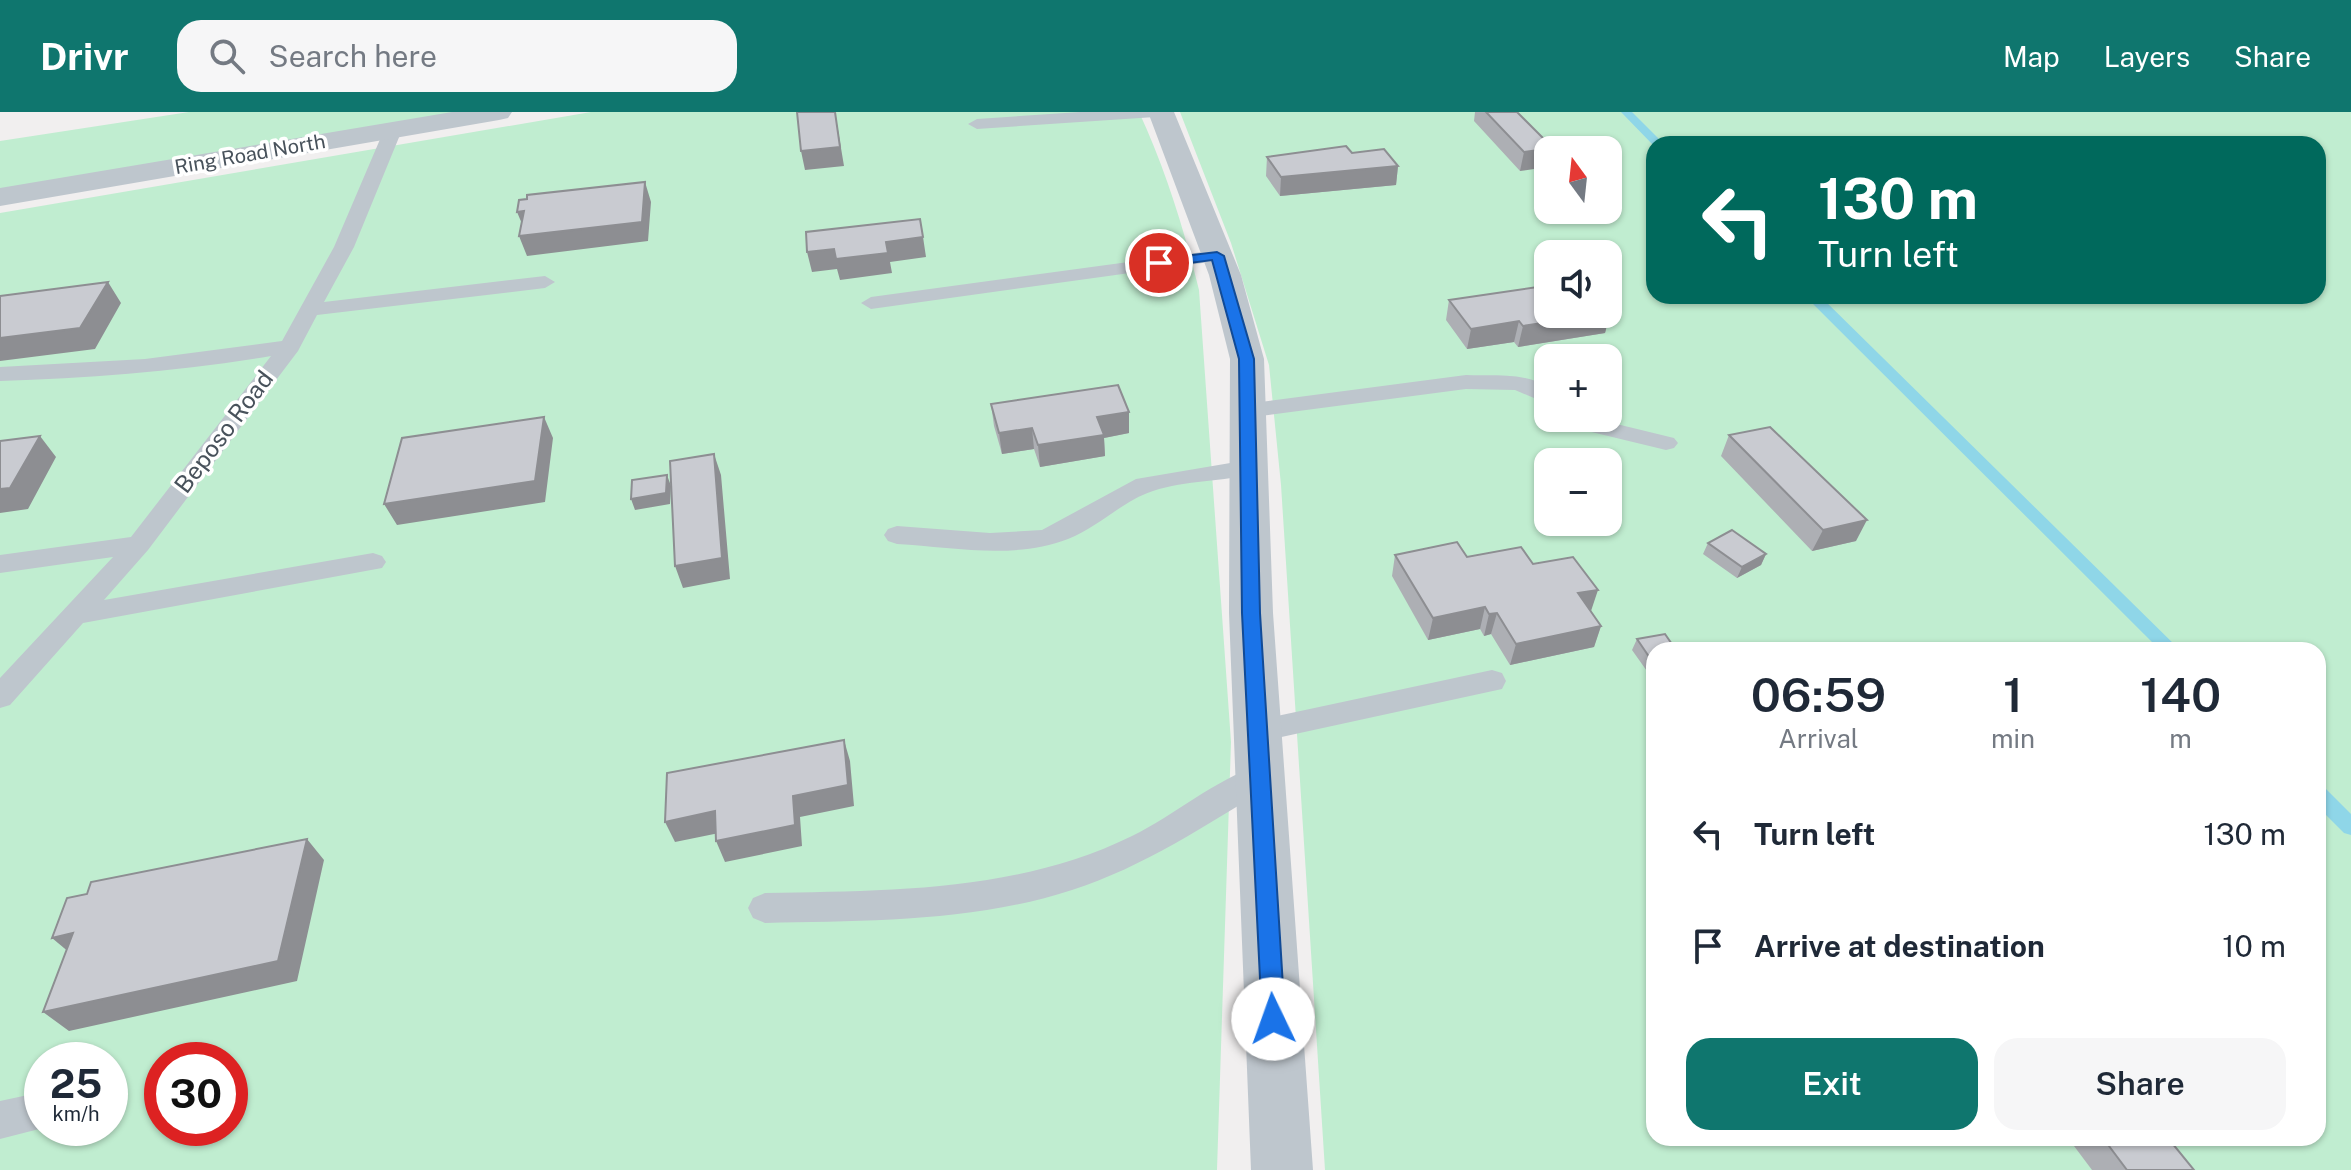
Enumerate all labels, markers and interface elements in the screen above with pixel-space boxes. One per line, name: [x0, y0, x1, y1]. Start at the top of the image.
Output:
search box: [177, 20, 737, 92]
text: Drivr: [40, 34, 129, 79]
icon: search: [205, 34, 249, 78]
text: Search here: [269, 38, 437, 74]
text: Map: [2003, 40, 2060, 73]
text: Layers: [2104, 40, 2190, 73]
text: Share: [2234, 40, 2311, 73]
street label: Ring Road North: [173, 129, 327, 179]
north arrow: [1534, 136, 1622, 224]
map controls: [1534, 136, 1622, 536]
text: 130 m: [1818, 166, 1978, 232]
icon: left: [1686, 168, 1790, 272]
pin: [1125, 229, 1193, 297]
text: Turn left: [1818, 233, 1959, 275]
button: sound: [1534, 240, 1622, 328]
icon: arrive: [1137, 241, 1181, 285]
button: +: [1534, 344, 1622, 432]
street label: Beposo Road: [168, 365, 278, 498]
button: −: [1534, 448, 1622, 536]
text: 06:59: [1751, 666, 1886, 723]
text: 1: [2003, 666, 2023, 723]
text: 140: [2140, 666, 2221, 723]
text: Arrival: [1778, 723, 1859, 754]
text: min: [1991, 723, 2035, 754]
text: m: [2169, 723, 2192, 754]
icon: left: [1686, 812, 1730, 856]
text: Turn left: [1754, 816, 1875, 852]
text: 130 m: [2203, 816, 2286, 852]
icon: arrive: [1686, 924, 1730, 968]
text: Arrive at destination: [1754, 928, 2045, 964]
text: 10 m: [2222, 928, 2286, 964]
position arrow: [1231, 977, 1315, 1061]
button: Exit: [1686, 1038, 1978, 1130]
button: Share: [1994, 1038, 2286, 1130]
speed limit sign: 30: [144, 1042, 248, 1146]
text: 25: [50, 1060, 102, 1107]
text: km/h: [52, 1102, 100, 1126]

